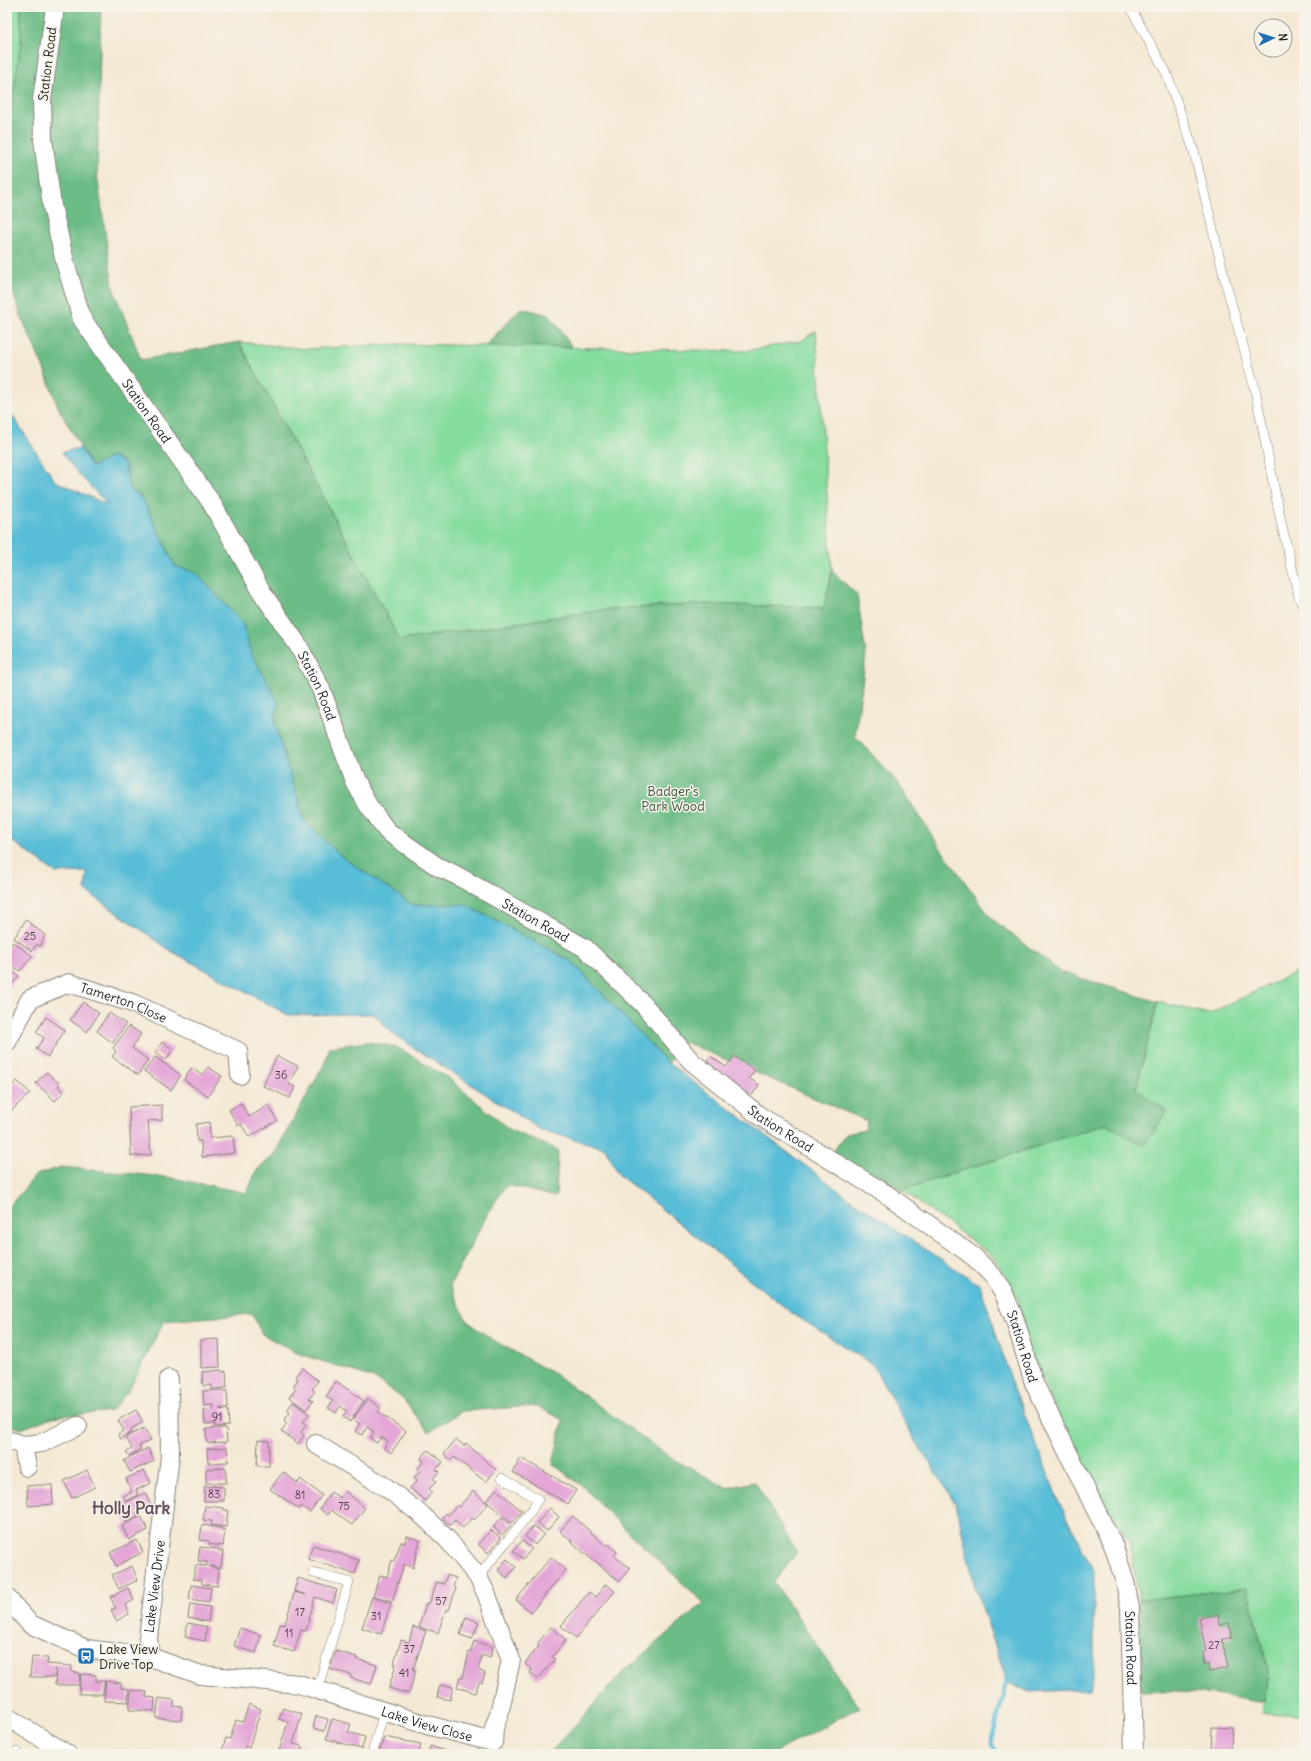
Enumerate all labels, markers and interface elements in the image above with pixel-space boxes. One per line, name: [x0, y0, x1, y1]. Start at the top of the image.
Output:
north arrow: [1253, 18, 1293, 58]
street label: Station Road: [35, 26, 61, 102]
text: N: [1276, 33, 1290, 42]
street label: Station Road: [118, 376, 175, 447]
street label: Station Road: [294, 648, 340, 723]
park label: Badger's Park Wood: [641, 783, 705, 815]
street label: Station Road: [499, 895, 572, 947]
house number: 25: [24, 929, 36, 943]
street label: Tamerton Close: [78, 979, 170, 1027]
house number: 36: [275, 1068, 287, 1082]
street label: Station Road: [744, 1102, 817, 1156]
street label: Station Road: [1003, 1308, 1041, 1385]
house number: 91: [212, 1410, 222, 1424]
house number: 83: [208, 1487, 220, 1501]
house number: 81: [295, 1488, 305, 1502]
district label: Holly Park: [92, 1497, 170, 1519]
house number: 75: [338, 1499, 350, 1513]
street label: Lake View Drive: [141, 1539, 169, 1634]
house number: 57: [435, 1594, 447, 1608]
house number: 17: [295, 1605, 305, 1619]
house number: 31: [371, 1609, 381, 1623]
street label: Station Road: [1121, 1610, 1140, 1686]
house number: 11: [285, 1626, 293, 1640]
house number: 27: [1208, 1638, 1220, 1652]
place label: Lake View Drive Top: [99, 1641, 158, 1673]
house number: 37: [403, 1642, 415, 1656]
bus stop icon: Lake View Drive Top: [76, 1646, 96, 1666]
house number: 41: [399, 1666, 409, 1680]
street label: Lake View Close: [379, 1703, 474, 1745]

